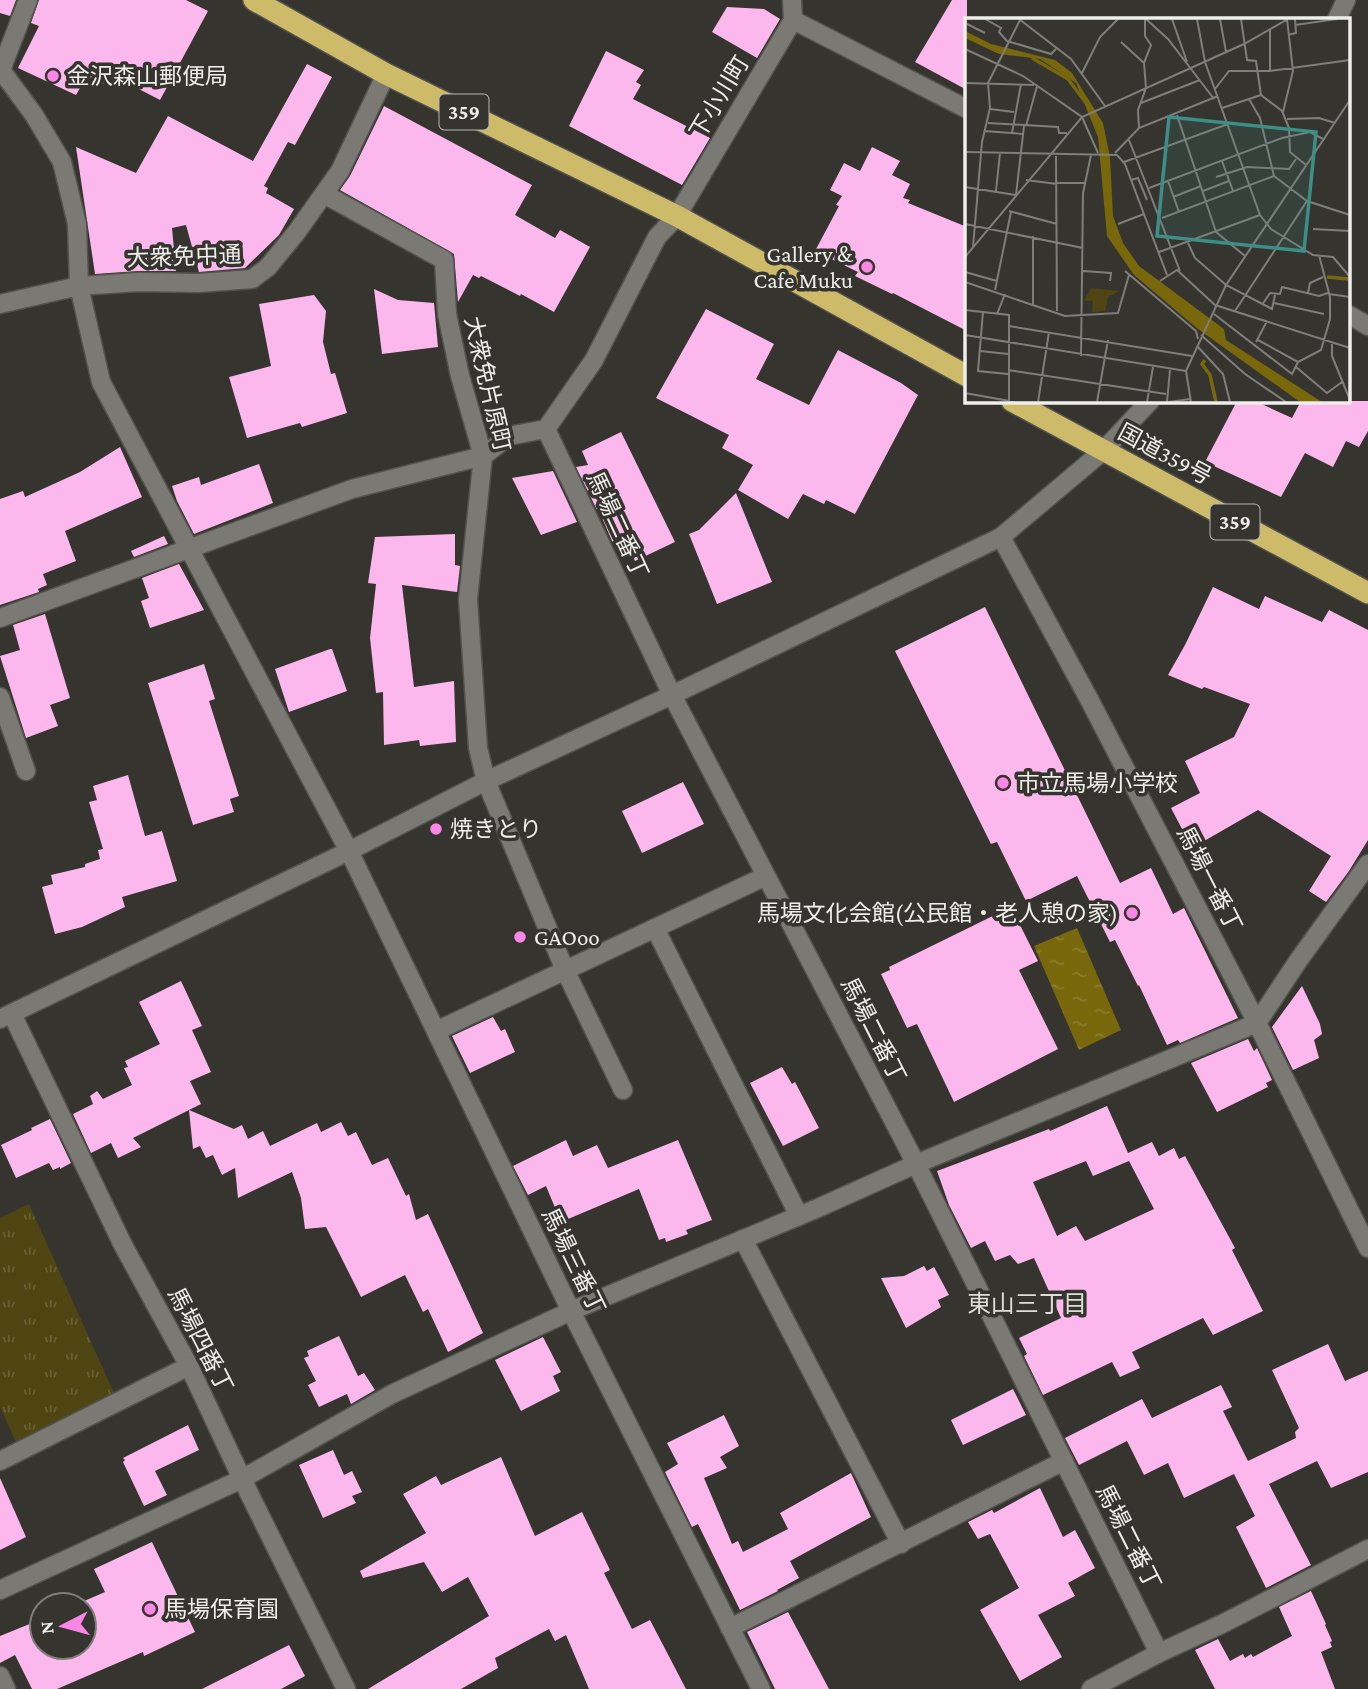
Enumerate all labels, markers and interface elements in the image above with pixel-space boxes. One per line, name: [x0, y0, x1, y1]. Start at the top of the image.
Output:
inset map: [965, 18, 1350, 402]
street label: 下小川町: [684, 51, 754, 143]
place label: 金沢森山郵便局: [67, 63, 228, 89]
marker: 金沢森山郵便局: [45, 68, 61, 84]
road number: 359: [440, 94, 489, 130]
street label: 大衆免中通: [126, 241, 242, 271]
place label: Gallery & Cafe Muku: [753, 241, 854, 293]
marker: Gallery & Cafe Muku: [859, 259, 875, 275]
street label: 大衆免片原町: [460, 314, 516, 454]
street label: 国道359号: [1114, 419, 1216, 489]
street label: 馬場二番丁: [582, 467, 654, 583]
road number: 359: [1210, 504, 1260, 540]
place label: 市立馬場小学校: [1017, 770, 1178, 796]
marker: 市立馬場小学校: [995, 775, 1011, 791]
place label: 焼きとり: [450, 816, 542, 842]
marker: 焼きとり: [428, 821, 444, 837]
street label: 馬場一番丁: [1172, 822, 1248, 936]
place label: 馬場文化会館(公民館・老人憩の家): [757, 900, 1118, 927]
marker: 馬場文化会館(公民館・老人憩の家): [1124, 905, 1140, 921]
place label: GAOoo: [534, 924, 600, 950]
marker: GAOoo: [512, 929, 528, 945]
street label: 馬場二番丁: [836, 973, 912, 1087]
street label: 馬場三番丁: [537, 1204, 611, 1318]
street label: 馬場四番丁: [163, 1283, 239, 1397]
district label: 東山三丁目: [967, 1290, 1087, 1317]
street label: 馬場二番丁: [1091, 1480, 1167, 1594]
north arrow: [28, 1591, 98, 1661]
place label: 馬場保育園: [164, 1596, 279, 1622]
marker: 馬場保育園: [142, 1601, 158, 1617]
text: N: [35, 1620, 58, 1635]

